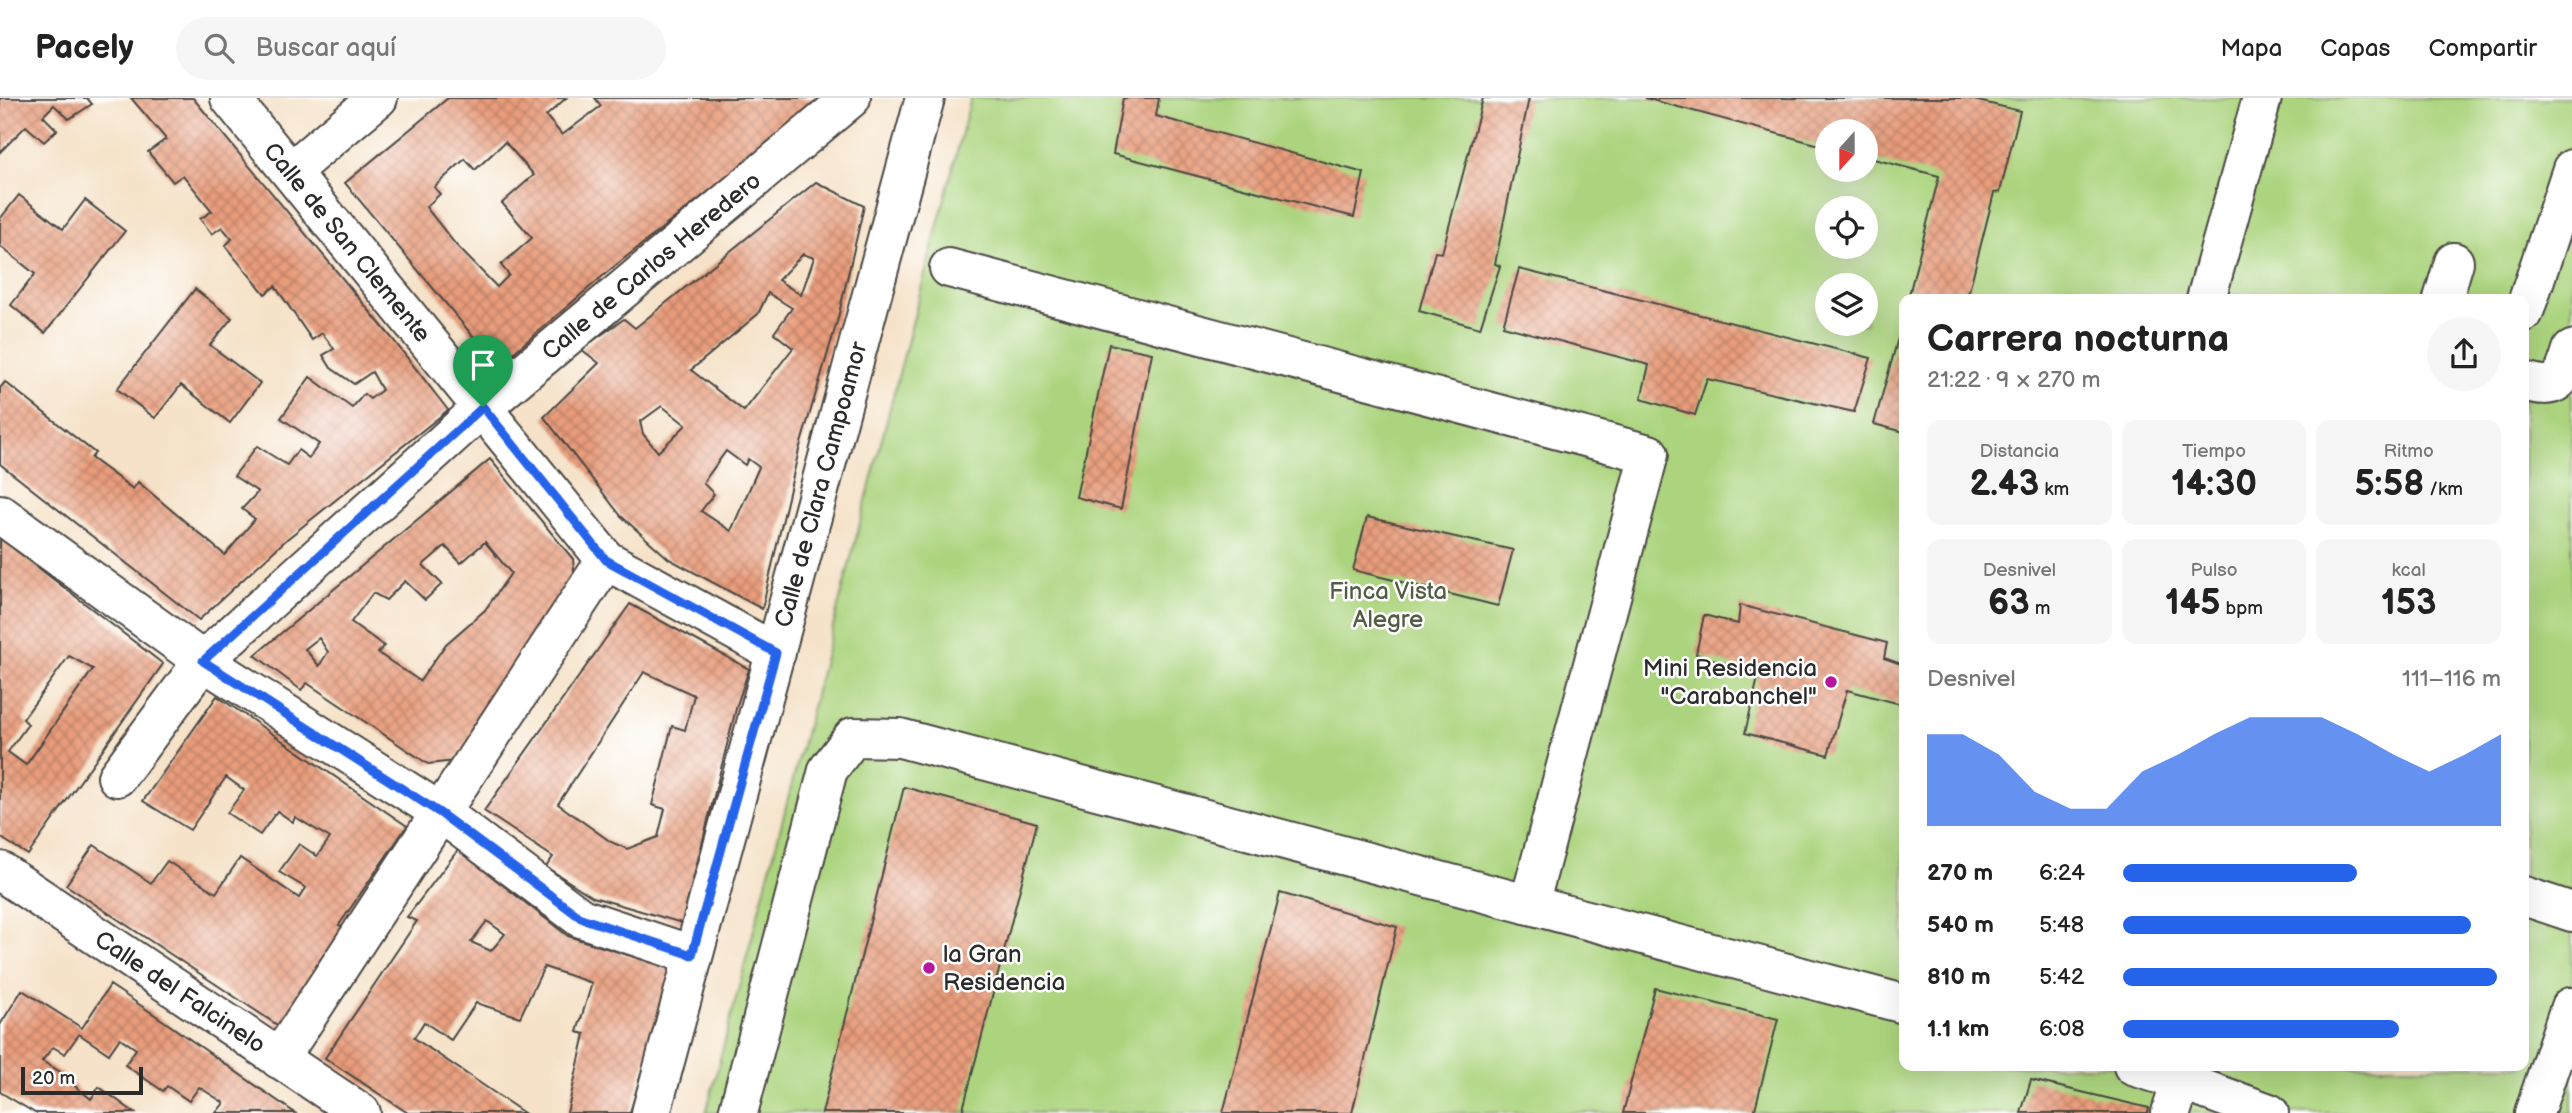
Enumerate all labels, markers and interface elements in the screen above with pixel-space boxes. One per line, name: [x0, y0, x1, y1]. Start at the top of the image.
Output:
search box: [176, 17, 666, 80]
text: Pacely: [35, 28, 134, 68]
icon: search: [200, 29, 238, 67]
text: Buscar aquí: [256, 33, 396, 64]
text: Mapa: [2221, 34, 2282, 63]
text: Capas: [2320, 34, 2390, 63]
text: Compartir: [2428, 34, 2537, 63]
north arrow: [1815, 119, 1878, 182]
map controls: [1815, 119, 1878, 336]
street label: Calle de San Clemente: [258, 136, 437, 348]
street label: Calle de Carlos Heredero: [536, 166, 767, 366]
button: locate: [1815, 196, 1878, 259]
button: layers: [1815, 273, 1878, 336]
text: Carrera nocturna: [1927, 317, 2229, 362]
button: share: [2427, 317, 2501, 391]
pin: [453, 335, 513, 407]
street label: Calle de Clara Campoamor: [768, 338, 873, 630]
icon: arrive: [464, 346, 502, 384]
text: 21:22 · 9 × 270 m: [1927, 366, 2101, 394]
text: Distancia: [1979, 440, 2059, 463]
text: Tiempo: [2182, 440, 2246, 463]
text: Ritmo: [2384, 440, 2434, 463]
text: 2.43: [1969, 463, 2039, 506]
text: 14:30: [2171, 463, 2257, 506]
text: 5:58: [2354, 463, 2424, 506]
text: km: [2039, 478, 2069, 501]
text: /km: [2424, 478, 2463, 501]
text: Desnivel: [1983, 559, 2056, 582]
text: Pulso: [2191, 559, 2237, 582]
text: kcal: [2392, 559, 2426, 582]
park label: Finca Vista Alegre: [1329, 577, 1447, 634]
text: 63: [1988, 582, 2030, 625]
text: 145: [2165, 582, 2220, 625]
text: 153: [2381, 582, 2436, 625]
text: m: [2030, 597, 2051, 620]
text: bpm: [2220, 597, 2263, 620]
place label: Mini Residencia "Carabanchel": [1643, 654, 1817, 711]
text: Desnivel: [1927, 665, 2016, 693]
text: 111–116 m: [2402, 665, 2501, 693]
marker: Mini Residencia "Carabanchel": [1823, 674, 1839, 690]
text: 270 m: [1927, 859, 1993, 887]
text: 6:24: [2039, 859, 2085, 887]
text: 540 m: [1927, 911, 1994, 939]
text: 5:48: [2039, 911, 2084, 939]
street label: Calle del Falcinelo: [89, 924, 271, 1059]
place label: la Gran Residencia: [943, 940, 1065, 997]
marker: la Gran Residencia: [921, 960, 937, 976]
text: 810 m: [1927, 963, 1991, 991]
text: 5:42: [2039, 963, 2084, 991]
text: 1.1 km: [1927, 1015, 1989, 1043]
text: 6:08: [2039, 1015, 2085, 1043]
scale bar: [21, 1064, 144, 1096]
text: 20 m: [32, 1067, 75, 1090]

